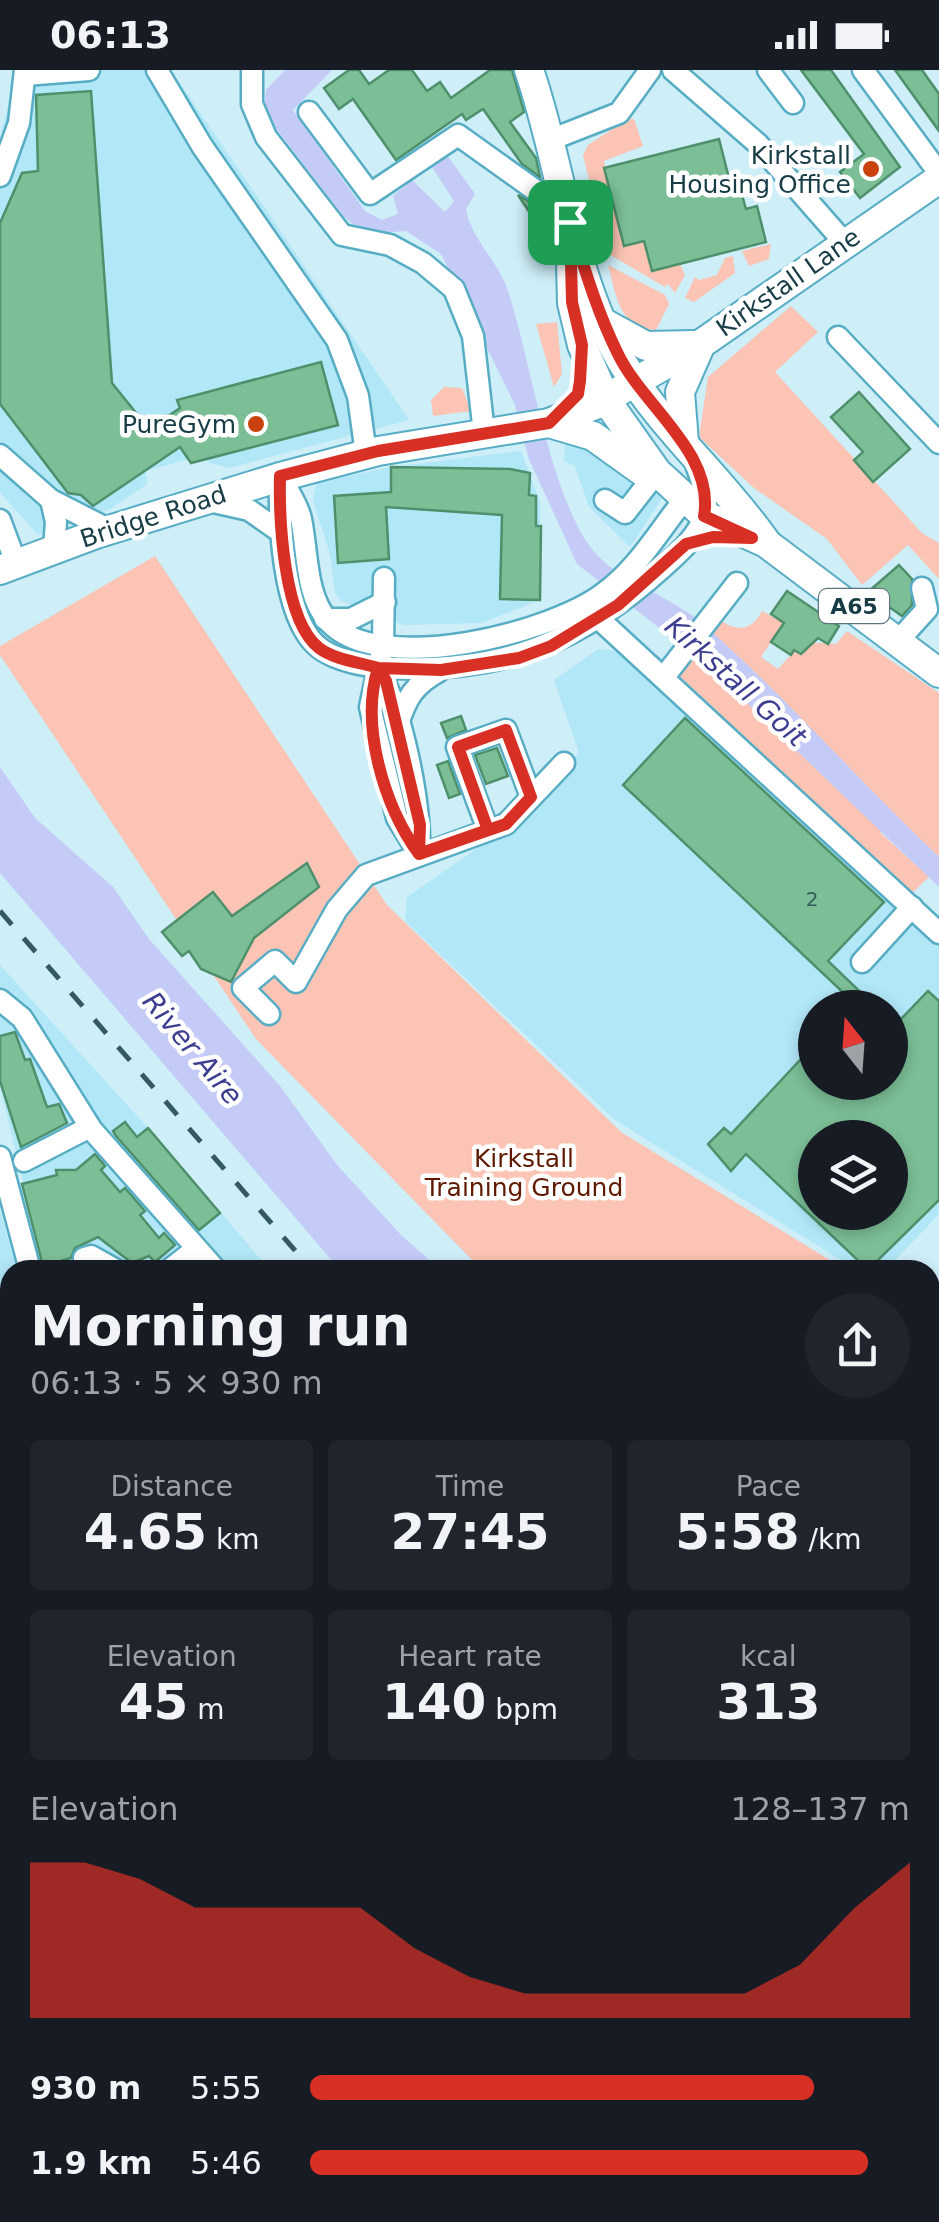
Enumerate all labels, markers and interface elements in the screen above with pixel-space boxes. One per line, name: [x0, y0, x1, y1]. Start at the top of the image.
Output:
text: 06:13: [50, 13, 171, 57]
place label: Kirkstall Housing Office: [668, 141, 851, 199]
marker: Kirkstall Housing Office: [860, 158, 882, 180]
pin: [528, 180, 613, 265]
icon: arrive: [543, 195, 598, 250]
street label: Kirkstall Lane: [711, 222, 866, 343]
place label: PureGym: [122, 410, 236, 439]
marker: PureGym: [245, 413, 267, 435]
street label: Bridge Road: [76, 479, 230, 554]
road number: A65: [819, 589, 889, 623]
water label: Kirkstall Goit: [658, 609, 814, 754]
house number: 2: [806, 887, 818, 911]
water label: River Aire: [136, 985, 249, 1111]
north arrow: [798, 990, 908, 1100]
map controls: [798, 990, 908, 1230]
button: layers: [798, 1120, 908, 1230]
park label: Kirkstall Training Ground: [424, 1144, 623, 1202]
button: share: [805, 1293, 910, 1398]
text: Morning run: [30, 1294, 411, 1358]
text: 06:13 · 5 × 930 m: [30, 1364, 323, 1402]
text: Distance: [110, 1470, 233, 1503]
text: Time: [436, 1470, 504, 1503]
text: Pace: [736, 1470, 801, 1503]
text: 4.65: [84, 1503, 207, 1561]
text: 27:45: [390, 1503, 550, 1561]
text: 5:58: [675, 1503, 800, 1561]
text: km: [207, 1523, 260, 1556]
text: /km: [800, 1523, 861, 1556]
text: Elevation: [107, 1640, 237, 1673]
text: Heart rate: [398, 1640, 542, 1673]
text: kcal: [740, 1640, 797, 1673]
text: 45: [119, 1673, 188, 1731]
text: 140: [382, 1673, 486, 1731]
text: 313: [716, 1673, 821, 1731]
text: m: [188, 1693, 225, 1726]
text: bpm: [486, 1693, 558, 1726]
text: Elevation: [30, 1790, 179, 1828]
text: 128–137 m: [731, 1790, 910, 1828]
text: 930 m: [30, 2069, 141, 2107]
text: 5:55: [190, 2069, 262, 2107]
text: 1.9 km: [30, 2144, 152, 2182]
text: 5:46: [190, 2144, 262, 2182]

